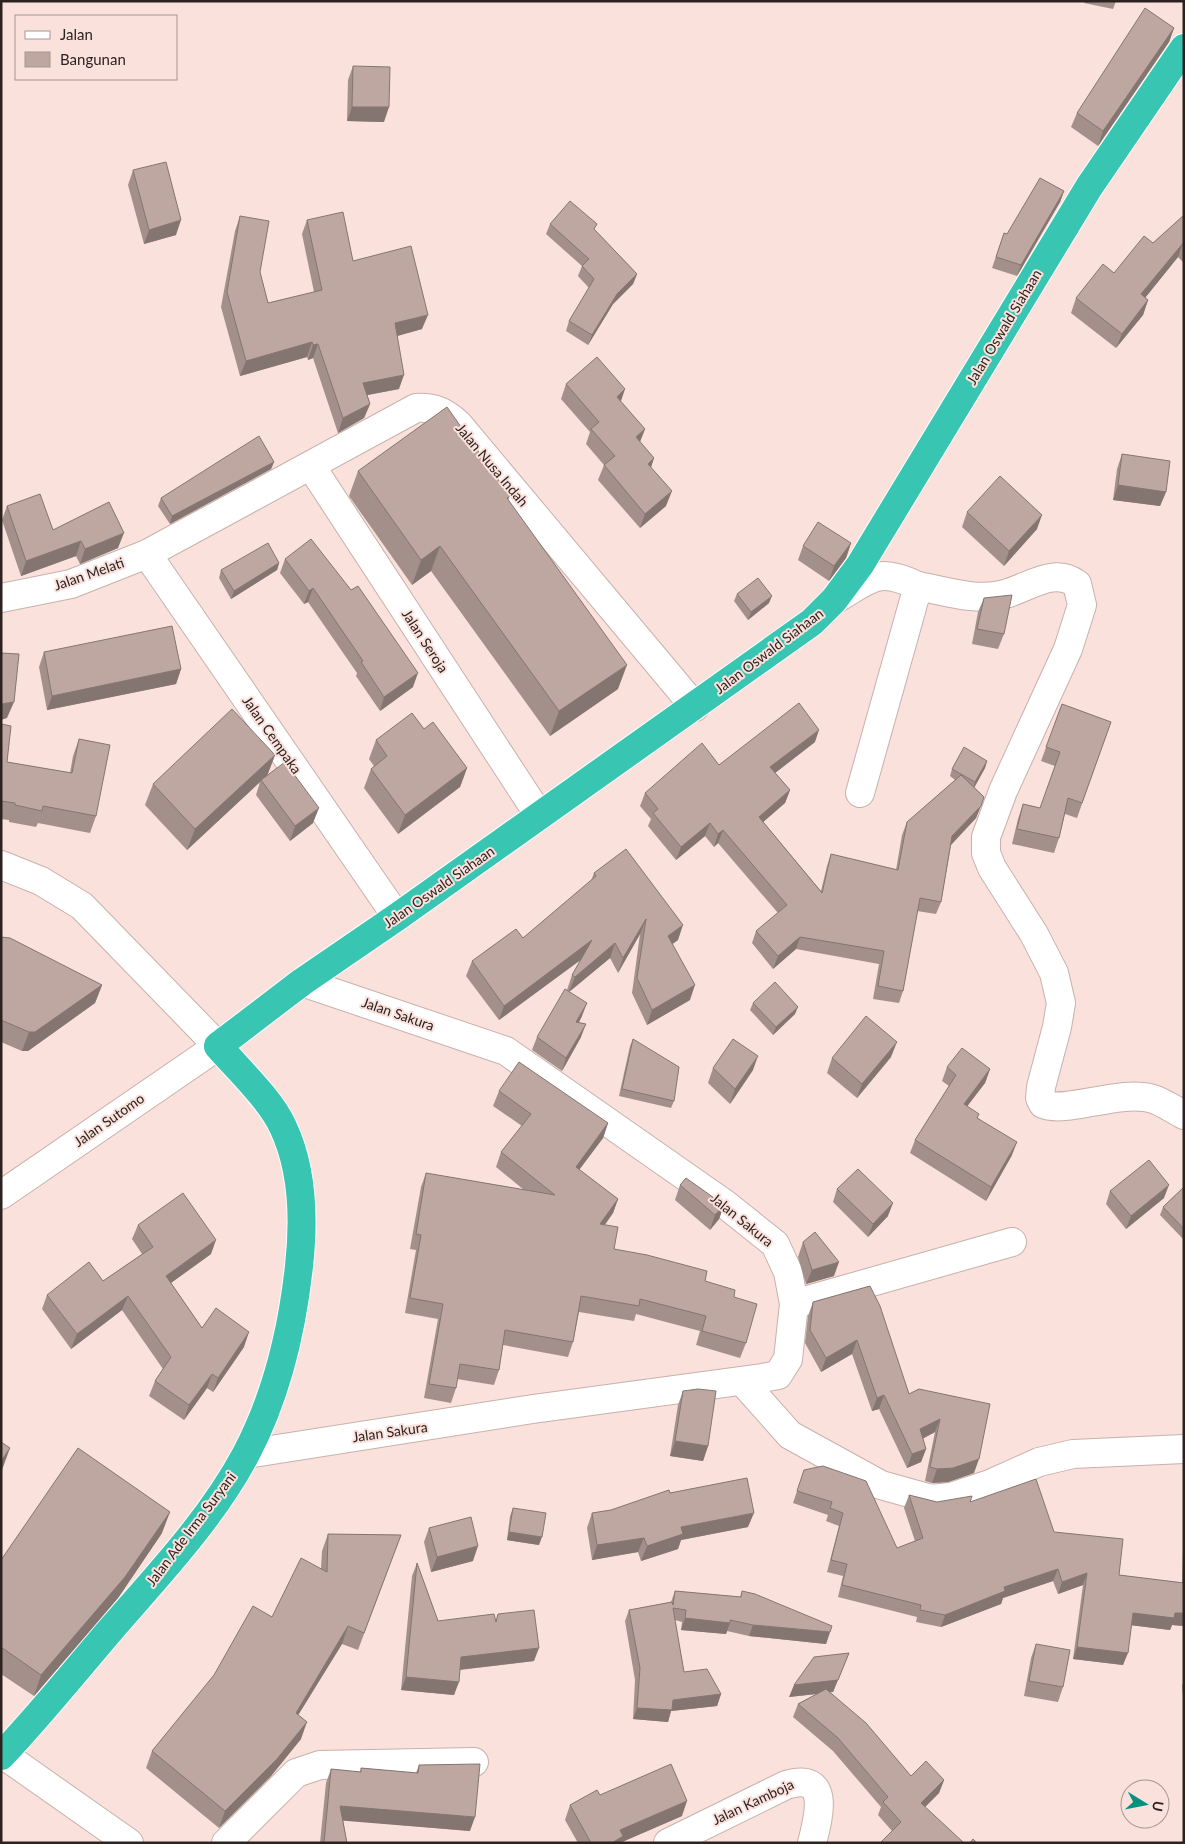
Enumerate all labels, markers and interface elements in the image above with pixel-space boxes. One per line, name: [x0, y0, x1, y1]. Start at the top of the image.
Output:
legend: [15, 15, 178, 80]
text: Jalan: [60, 25, 93, 43]
text: Bangunan: [60, 50, 126, 68]
street label: Jalan Oswald Siahaan: [962, 266, 1045, 387]
street label: Jalan Nusa Indah: [453, 420, 532, 510]
street label: Jalan Melati: [51, 554, 126, 593]
street label: Jalan Oswald Siahaan: [711, 604, 826, 697]
street label: Jalan Seroja: [399, 606, 452, 676]
street label: Jalan Cempaka: [239, 692, 306, 777]
street label: Jalan Oswald Siahaan: [380, 842, 497, 931]
street label: Jalan Sakura: [360, 993, 437, 1034]
street label: Jalan Sutomo: [70, 1089, 147, 1150]
street label: Jalan Sakura: [708, 1189, 777, 1250]
street label: Jalan Sakura: [351, 1418, 429, 1445]
street label: Jalan Ade Irma Suryani: [142, 1468, 239, 1589]
street label: Jalan Kamboja: [709, 1775, 796, 1828]
north arrow: [1120, 1779, 1170, 1829]
text: U: [1149, 1800, 1168, 1813]

